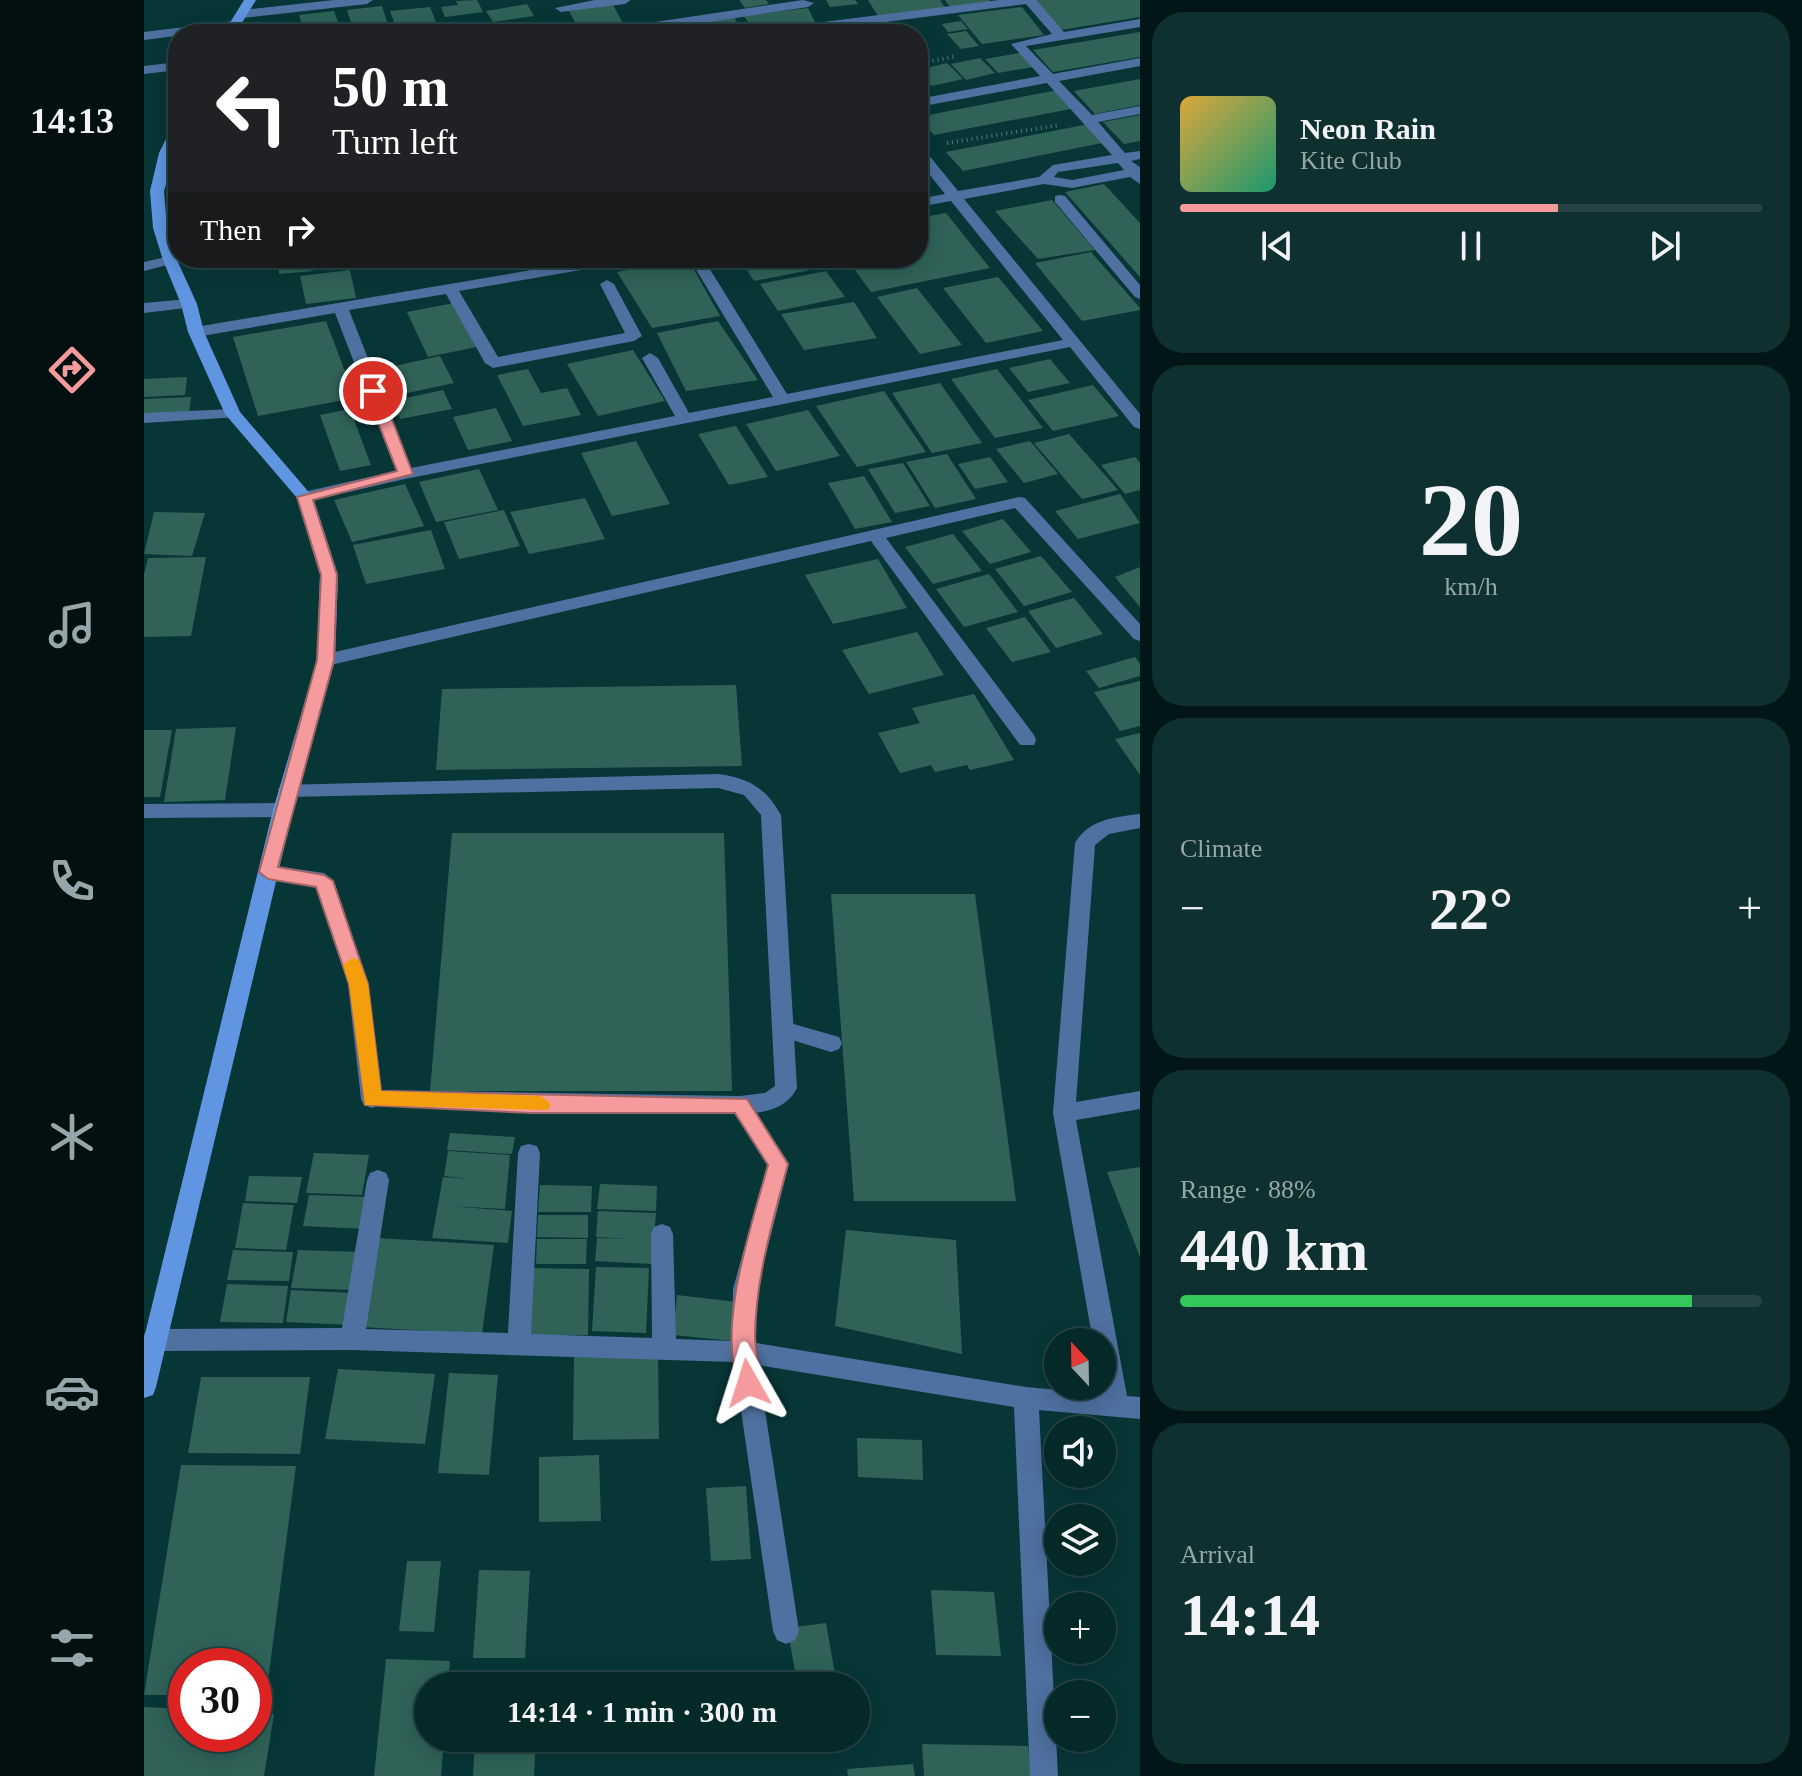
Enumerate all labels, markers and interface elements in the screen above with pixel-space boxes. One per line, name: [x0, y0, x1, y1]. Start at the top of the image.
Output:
icon: left: [200, 56, 304, 160]
text: 50 m: [332, 56, 449, 118]
text: 14:13: [30, 101, 114, 141]
text: Neon Rain: [1300, 112, 1436, 145]
text: Turn left: [332, 122, 458, 162]
text: Kite Club: [1300, 146, 1402, 175]
icon: right: [278, 208, 322, 252]
text: Then: [200, 213, 262, 246]
icon: previous: [1255, 224, 1299, 268]
icon: pause: [1449, 224, 1493, 268]
icon: next: [1643, 224, 1687, 268]
icon: directions: [44, 342, 100, 398]
pin: [339, 357, 407, 425]
icon: arrive: [351, 369, 395, 413]
text: 20: [1419, 462, 1523, 577]
text: km/h: [1444, 572, 1498, 601]
icon: music: [44, 597, 100, 653]
text: Climate: [1180, 834, 1262, 863]
icon: phone: [44, 853, 100, 909]
text: 22°: [1429, 876, 1513, 942]
text: −: [1180, 884, 1205, 933]
text: +: [1737, 884, 1762, 933]
icon: climate: [44, 1109, 100, 1165]
text: Range · 88%: [1180, 1175, 1316, 1204]
text: 440 km: [1180, 1217, 1368, 1283]
north arrow: [1044, 1328, 1116, 1400]
map controls: [1044, 1328, 1116, 1752]
position arrow: [706, 1341, 790, 1425]
icon: car: [44, 1364, 100, 1420]
button: sound: [1044, 1416, 1116, 1488]
button: layers: [1044, 1504, 1116, 1576]
text: Arrival: [1180, 1540, 1255, 1569]
text: 14:14: [1180, 1582, 1320, 1648]
button: +: [1044, 1592, 1116, 1664]
icon: filters: [44, 1620, 100, 1676]
speed limit sign: 30: [168, 1648, 272, 1752]
button: −: [1044, 1680, 1116, 1752]
text: 14:14 · 1 min · 300 m: [507, 1695, 777, 1728]

